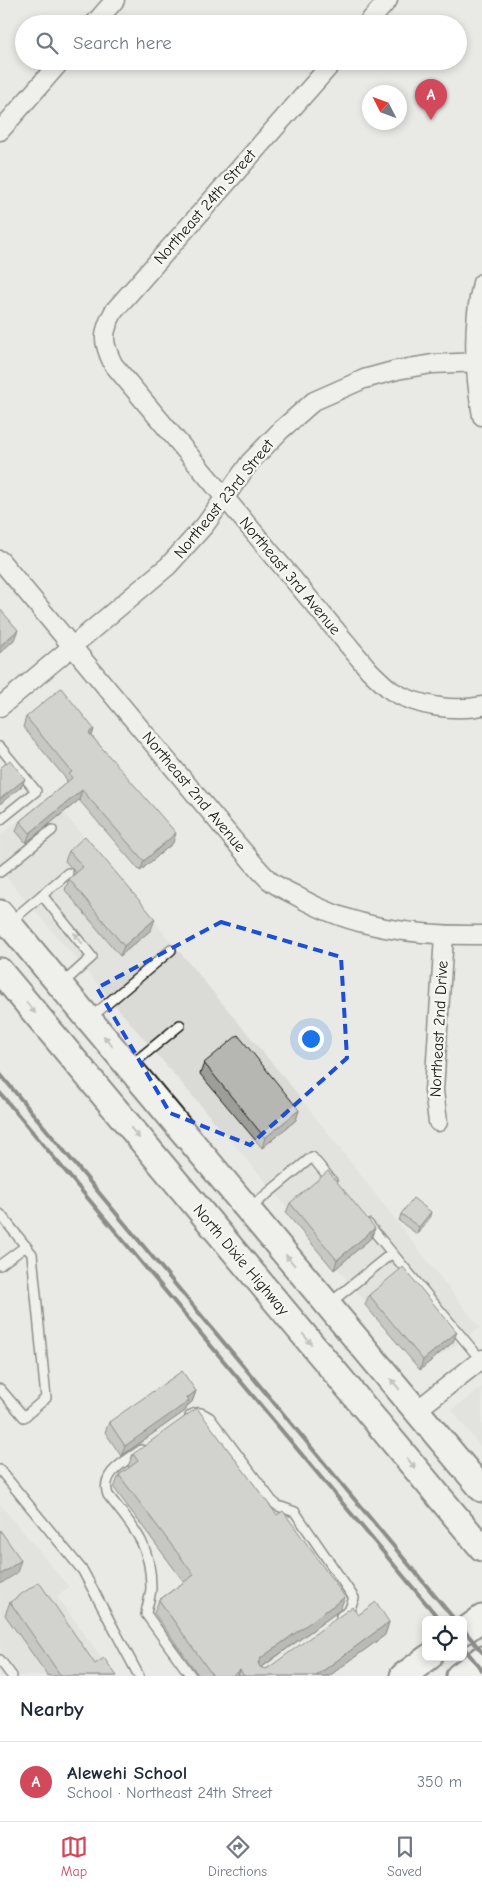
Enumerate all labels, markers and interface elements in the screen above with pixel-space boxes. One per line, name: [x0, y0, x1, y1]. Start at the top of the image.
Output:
search box: [15, 15, 467, 70]
icon: search: [33, 29, 61, 57]
text: Search here: [73, 32, 172, 54]
pin: A: [415, 79, 447, 120]
north arrow: [362, 85, 407, 130]
street label: Northeast 24th Street: [150, 146, 260, 268]
street label: Northeast 23rd Street: [171, 436, 278, 562]
street label: Northeast 3rd Avenue: [236, 514, 344, 638]
street label: Northeast 2nd Avenue: [139, 728, 249, 856]
one-way arrow: [72, 932, 83, 945]
street label: Northeast 2nd Drive: [426, 960, 452, 1098]
one-way arrow: [26, 1002, 37, 1015]
your location: [298, 1026, 324, 1052]
one-way arrow: [102, 1035, 113, 1048]
one-way arrow: [130, 1126, 141, 1139]
street label: North Dixie Highway: [189, 1201, 293, 1320]
one-way arrow: [285, 1254, 296, 1267]
one-way arrow: [301, 1332, 312, 1345]
one-way arrow: [389, 1379, 401, 1391]
one-way arrow: [405, 1457, 417, 1469]
map controls: [422, 1616, 467, 1661]
button: locate: [422, 1616, 467, 1661]
text: Nearby: [20, 1697, 84, 1721]
text: Alewehi School: [67, 1762, 187, 1784]
text: A: [32, 1773, 40, 1791]
text: 350 m: [417, 1773, 462, 1791]
text: School · Northeast 24th Street: [67, 1784, 272, 1802]
tab: Map: [60, 1833, 88, 1880]
tab: Directions: [208, 1833, 267, 1880]
tab: Saved: [387, 1833, 422, 1880]

